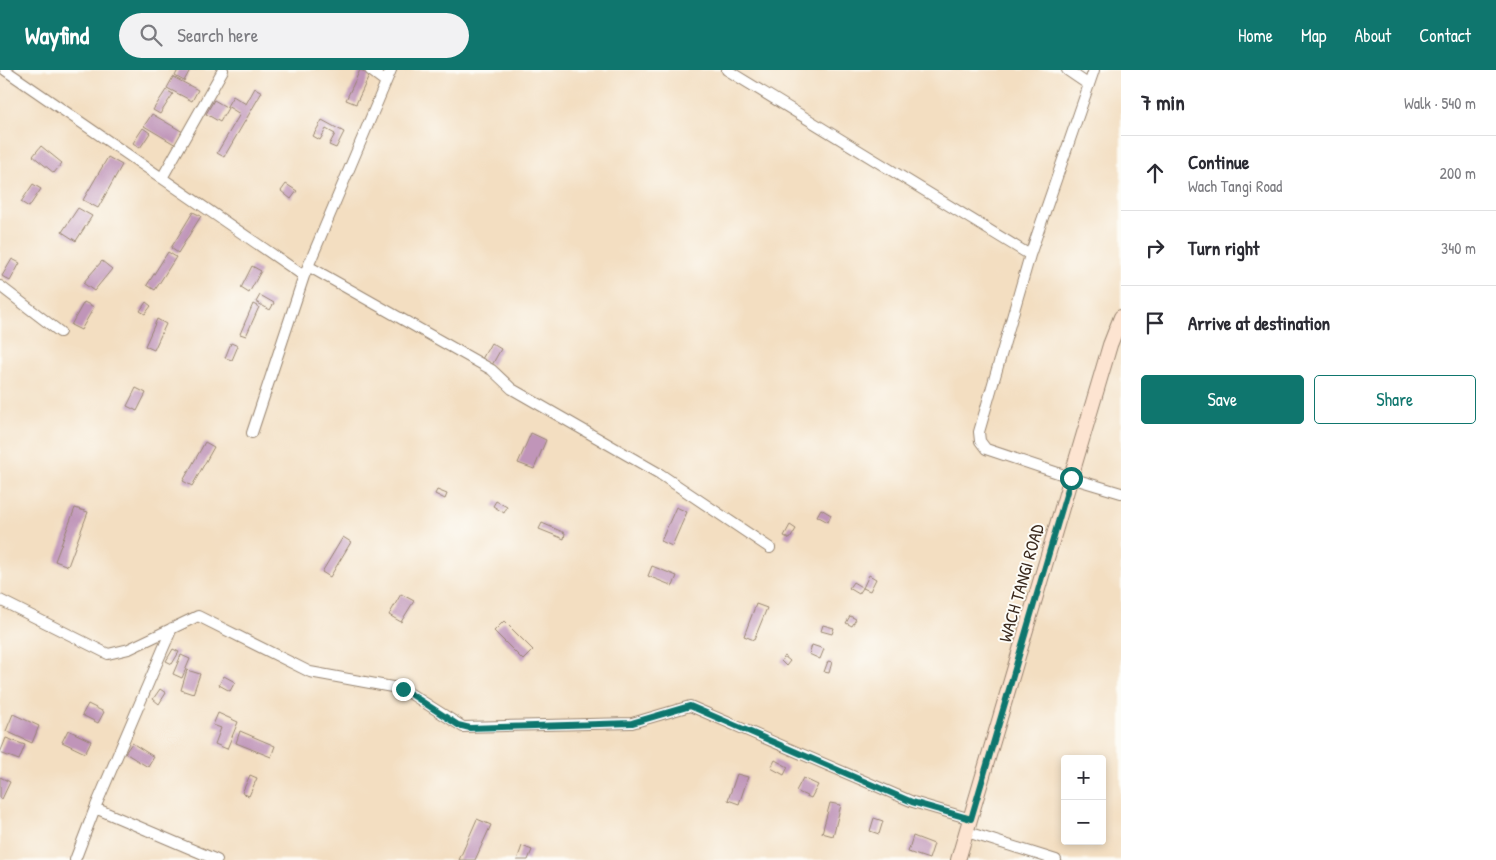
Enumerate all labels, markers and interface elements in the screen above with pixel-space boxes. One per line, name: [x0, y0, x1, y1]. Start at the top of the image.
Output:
search box: [119, 13, 469, 58]
text: Wayfind: [25, 19, 89, 51]
icon: search: [137, 21, 165, 49]
text: Search here: [177, 22, 258, 48]
text: Home: [1238, 23, 1273, 48]
text: Map: [1301, 23, 1326, 48]
text: About: [1354, 23, 1391, 48]
text: Contact: [1419, 23, 1471, 48]
text: 7 min: [1141, 88, 1185, 117]
text: Walk · 540 m: [1404, 92, 1476, 114]
text: Continue: [1188, 149, 1249, 175]
icon: ahead: [1141, 159, 1169, 187]
text: 200 m: [1440, 162, 1476, 184]
text: Wach Tangi Road: [1188, 175, 1282, 197]
icon: right: [1141, 234, 1169, 262]
text: Turn right: [1188, 235, 1259, 261]
text: 340 m: [1441, 237, 1476, 259]
icon: arrive: [1141, 309, 1169, 337]
text: Arrive at destination: [1188, 310, 1330, 336]
button: Save: [1141, 375, 1304, 424]
button: Share: [1314, 375, 1476, 424]
route start: [1060, 467, 1083, 490]
street label: WACH TANGI ROAD: [992, 521, 1050, 645]
route end: [392, 678, 415, 701]
map controls: [1061, 755, 1106, 845]
button: +: [1061, 755, 1106, 800]
button: −: [1061, 800, 1106, 845]

